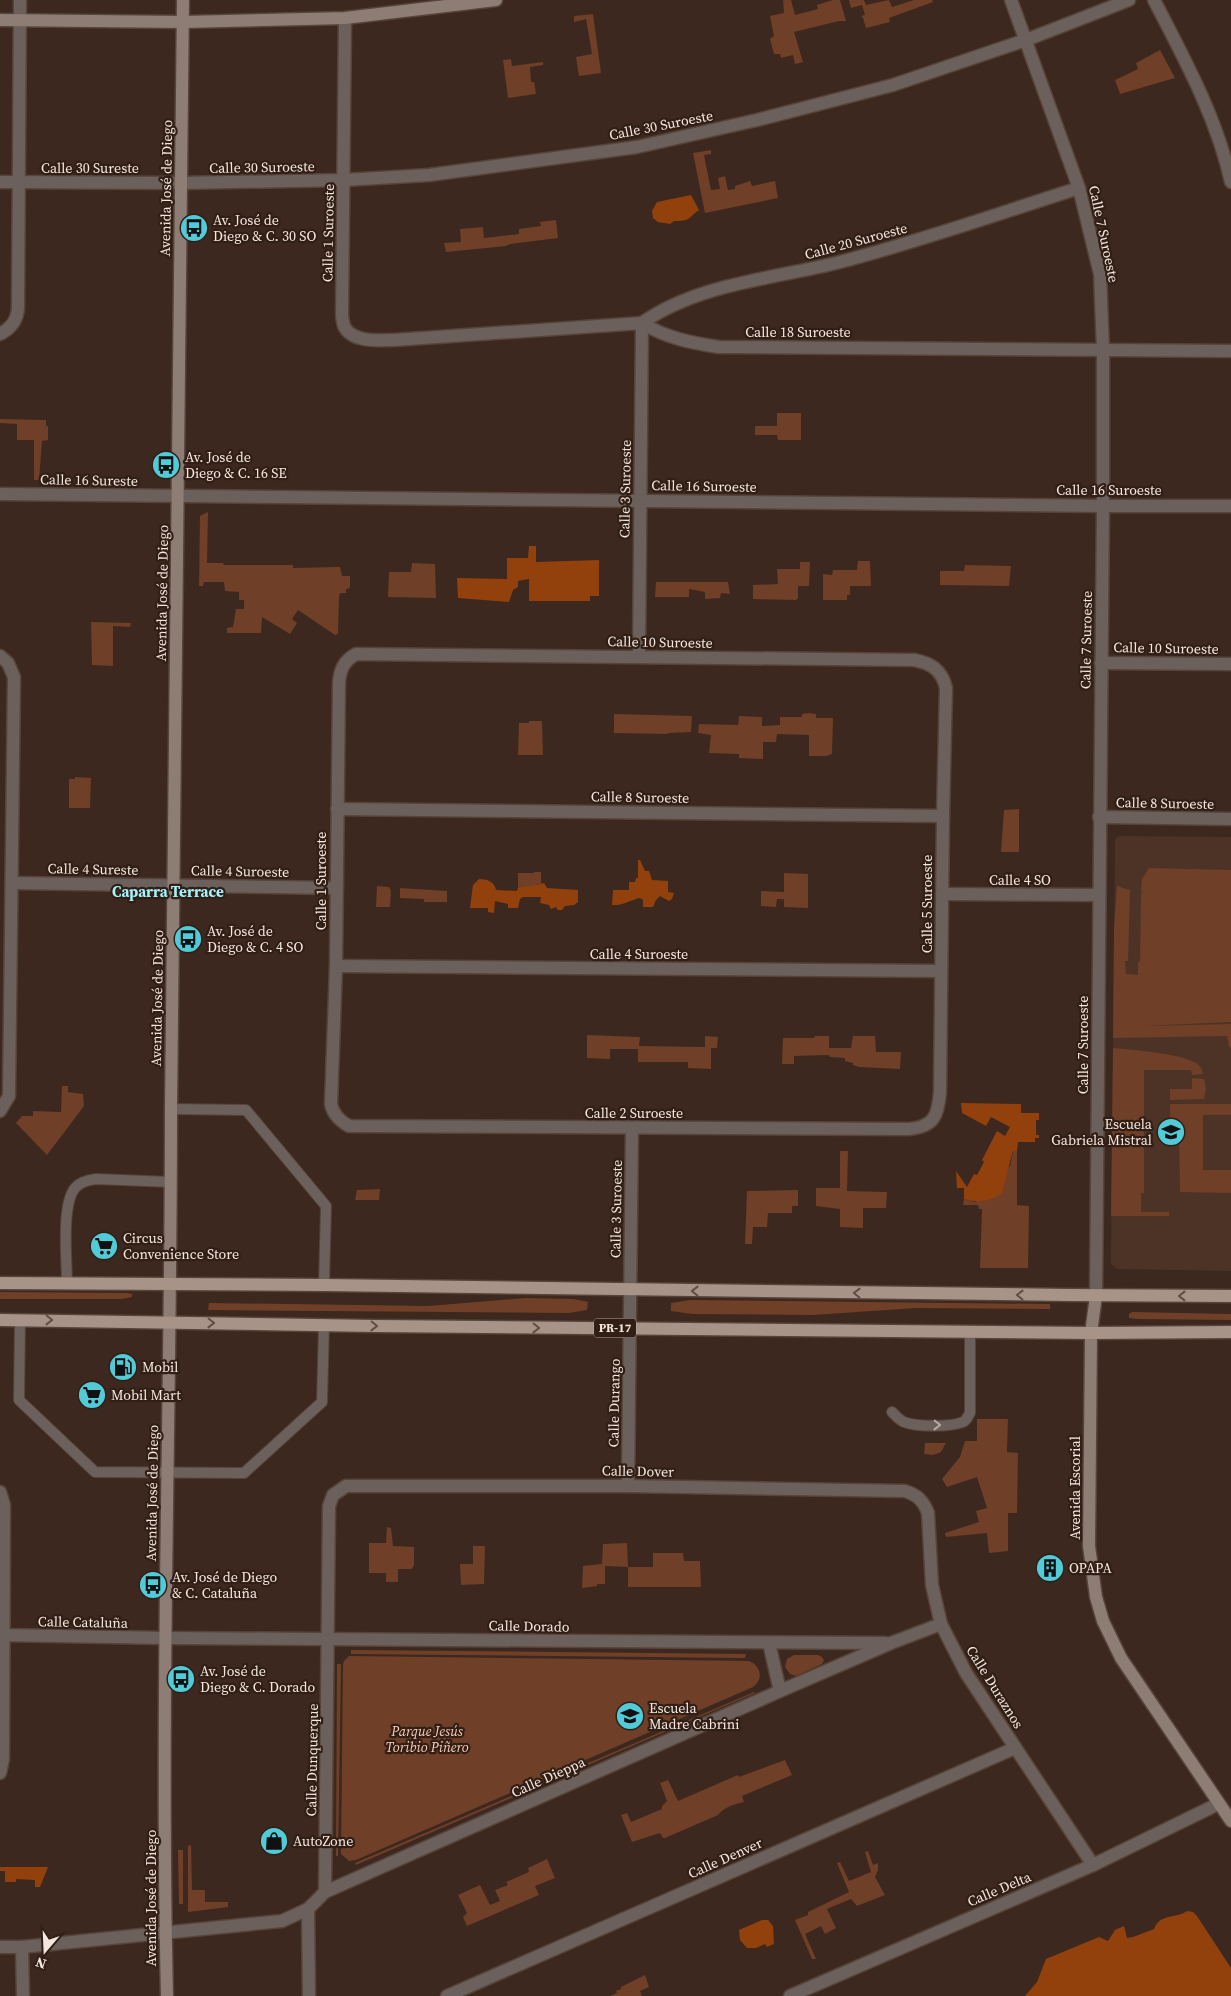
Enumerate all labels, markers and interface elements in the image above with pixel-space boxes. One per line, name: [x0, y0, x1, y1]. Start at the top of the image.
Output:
street label: Calle 30 Suroeste: [607, 105, 715, 145]
street label: Avenida José de Diego: [155, 119, 177, 257]
street label: Calle 30 Suroeste: [209, 156, 315, 178]
street label: Calle 30 Sureste: [41, 158, 139, 178]
street label: Calle 1 Suroeste: [317, 184, 339, 282]
street label: Calle 7 Suroeste: [1084, 184, 1124, 284]
place label: Av. José de Diego & C. 30 SO: [213, 210, 316, 246]
bus stop icon: Av. José de Diego & C. 30 SO: [179, 213, 209, 243]
street label: Calle 20 Suroeste: [802, 218, 910, 264]
street label: Calle 18 Suroeste: [745, 322, 851, 342]
street label: Calle 3 Suroeste: [614, 440, 636, 538]
place label: Av. José de Diego & C. 16 SE: [185, 447, 287, 483]
bus stop icon: Av. José de Diego & C. 16 SE: [151, 450, 181, 480]
street label: Calle 16 Sureste: [40, 469, 138, 491]
street label: Calle 16 Suroeste: [651, 475, 757, 497]
street label: Calle 16 Suroeste: [1056, 480, 1162, 500]
street label: Avenida José de Diego: [151, 524, 173, 662]
street label: Calle 7 Suroeste: [1075, 591, 1097, 689]
street label: Calle 10 Suroeste: [607, 631, 713, 653]
street label: Calle 10 Suroeste: [1113, 637, 1219, 659]
street label: Calle 8 Suroeste: [591, 786, 689, 808]
street label: Calle 8 Suroeste: [1116, 792, 1214, 814]
street label: Calle 1 Suroeste: [311, 832, 331, 930]
street label: Calle 5 Suroeste: [917, 855, 937, 953]
street label: Calle 4 Sureste: [47, 858, 139, 880]
street label: Calle 4 Suroeste: [191, 860, 289, 882]
street label: Calle 4 SO: [989, 870, 1051, 890]
district label: Caparra Terrace: [112, 881, 224, 902]
place label: Av. José de Diego & C. 4 SO: [207, 921, 303, 957]
bus stop icon: Av. José de Diego & C. 4 SO: [173, 924, 203, 954]
street label: Avenida José de Diego: [146, 929, 168, 1067]
street label: Calle 4 Suroeste: [590, 944, 688, 964]
street label: Calle 7 Suroeste: [1073, 996, 1093, 1094]
street label: Calle 2 Suroeste: [585, 1103, 683, 1123]
place label: Escuela Gabriela Mistral: [1051, 1114, 1153, 1150]
school or university icon: Escuela Gabriela Mistral: [1156, 1117, 1186, 1147]
street label: Calle 3 Suroeste: [605, 1160, 627, 1258]
place label: Circus Convenience Store: [123, 1228, 239, 1264]
supermarket icon: Circus Convenience Store: [89, 1231, 119, 1261]
one-way arrow: [691, 1286, 698, 1296]
one-way arrow: [853, 1288, 861, 1298]
one-way arrow: [1016, 1290, 1024, 1300]
one-way arrow: [1178, 1291, 1186, 1301]
one-way arrow: [45, 1315, 53, 1326]
one-way arrow: [207, 1317, 215, 1328]
road number: PR-17: [594, 1319, 636, 1338]
one-way arrow: [370, 1321, 378, 1331]
one-way arrow: [532, 1322, 540, 1333]
fuel station icon: Mobil: [108, 1352, 138, 1382]
place label: Mobil: [142, 1357, 178, 1377]
street label: Calle Durango: [603, 1358, 625, 1448]
supermarket icon: Mobil Mart: [77, 1380, 107, 1410]
place label: Mobil Mart: [111, 1385, 181, 1405]
one-way arrow: [933, 1420, 941, 1430]
street label: Avenida José de Diego: [141, 1424, 163, 1562]
street label: Avenida Escorial: [1065, 1436, 1085, 1540]
street label: Calle Dover: [602, 1460, 674, 1482]
building icon: OPAPA: [1035, 1553, 1065, 1583]
place label: OPAPA: [1069, 1558, 1112, 1578]
place label: Av. José de Diego & C. Cataluña: [172, 1567, 278, 1603]
bus stop icon: Av. José de Diego & C. Cataluña: [138, 1570, 168, 1600]
street label: Calle Cataluña: [38, 1611, 129, 1633]
street label: Calle Dorado: [488, 1615, 570, 1637]
street label: Calle Duraznos: [962, 1642, 1028, 1732]
place label: Av. José de Diego & C. Dorado: [200, 1661, 315, 1697]
bus stop icon: Av. José de Diego & C. Dorado: [166, 1664, 196, 1694]
place label: Escuela Madre Cabrini: [649, 1698, 739, 1734]
school or university icon: Escuela Madre Cabrini: [615, 1701, 645, 1731]
street label: Calle Dunquerque: [301, 1703, 323, 1817]
park label: Parque Jesús Toribio Piñero: [385, 1721, 469, 1757]
street label: Calle Dieppa: [508, 1751, 589, 1802]
shop icon: AutoZone: [259, 1826, 289, 1856]
street label: Avenida José de Diego: [141, 1829, 161, 1966]
place label: AutoZone: [293, 1831, 353, 1851]
street label: Calle Denver: [685, 1833, 766, 1883]
street label: Calle Delta: [964, 1866, 1035, 1911]
north arrow: [20, 1926, 70, 1976]
text: N: [33, 1952, 49, 1974]

